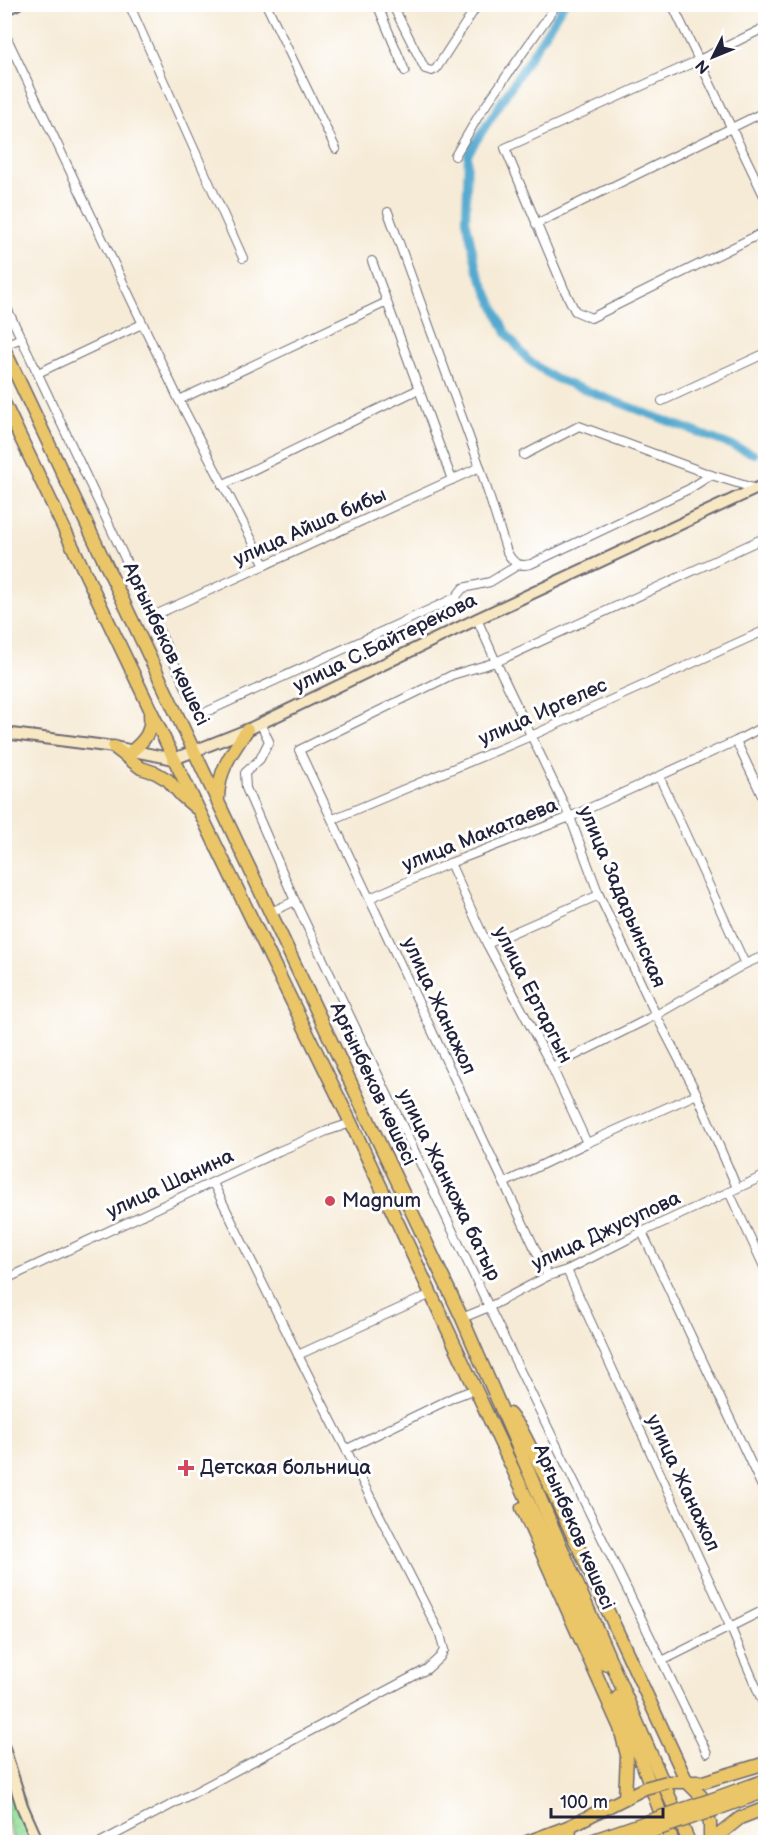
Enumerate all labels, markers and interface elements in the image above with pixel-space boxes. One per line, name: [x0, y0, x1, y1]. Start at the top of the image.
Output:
north arrow: [683, 27, 743, 87]
text: N: [692, 55, 714, 77]
street label: улица Айша бибы: [230, 483, 390, 571]
street label: Арғынбеков көшесі: [117, 557, 214, 730]
street label: улица С.Байтерекова: [289, 588, 481, 698]
street label: улица Иргелес: [475, 673, 611, 751]
street label: улица Макатаева: [399, 793, 561, 877]
street label: улица Задарьинская: [573, 803, 671, 991]
street label: улица Ертаргын: [488, 923, 578, 1067]
street label: улица Жанажол: [397, 934, 481, 1078]
street label: Арғынбеков көшесі: [324, 997, 421, 1170]
street label: улица Жанкожа батыр: [392, 1085, 506, 1285]
street label: улица Шанина: [103, 1144, 238, 1224]
street label: улица Джусупова: [528, 1186, 684, 1276]
place label: Magnum: [342, 1189, 421, 1213]
marker: Magnum: [323, 1194, 337, 1208]
street label: улица Жанажол: [641, 1411, 725, 1555]
street label: Арғынбеков көшесі: [528, 1440, 620, 1613]
place label: Детская больница: [200, 1456, 371, 1480]
marker: Детская больница: [177, 1459, 195, 1477]
scale bar: [551, 1781, 664, 1819]
text: 100 m: [560, 1792, 608, 1813]

